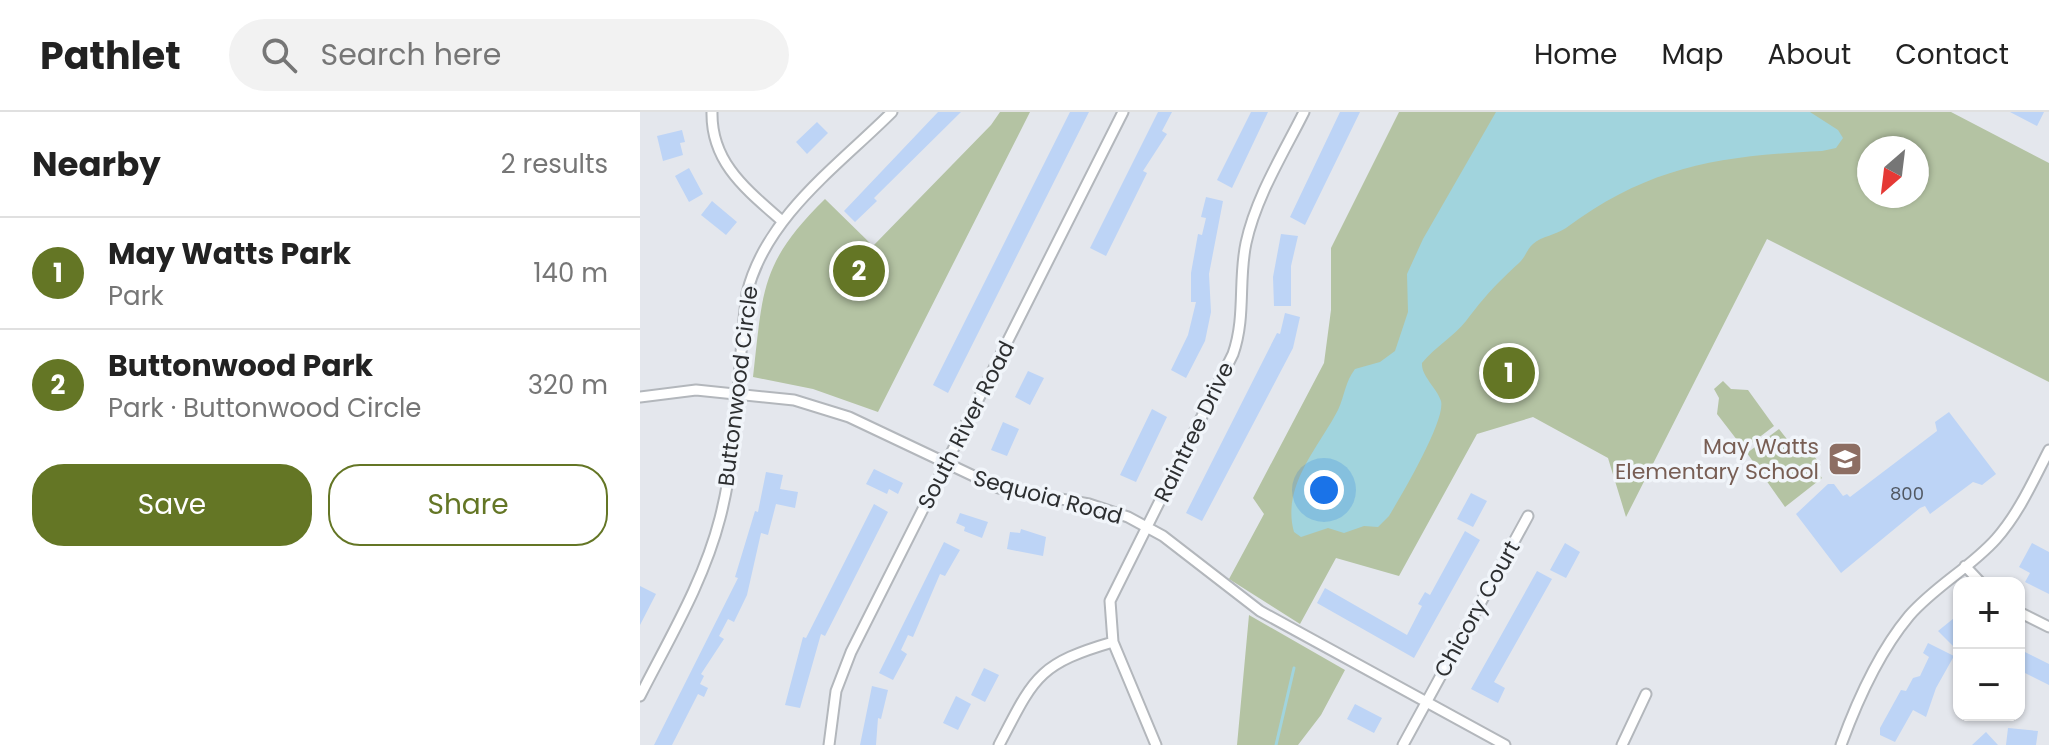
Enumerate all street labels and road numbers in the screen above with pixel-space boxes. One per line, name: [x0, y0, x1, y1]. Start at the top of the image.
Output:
street label: Buttonwood Circle: [710, 284, 766, 488]
street label: South River Road: [910, 336, 1022, 514]
street label: Raintree Drive: [1147, 357, 1241, 507]
street label: Sequoia Road: [970, 462, 1126, 532]
street label: Chicory Court: [1427, 535, 1527, 683]

